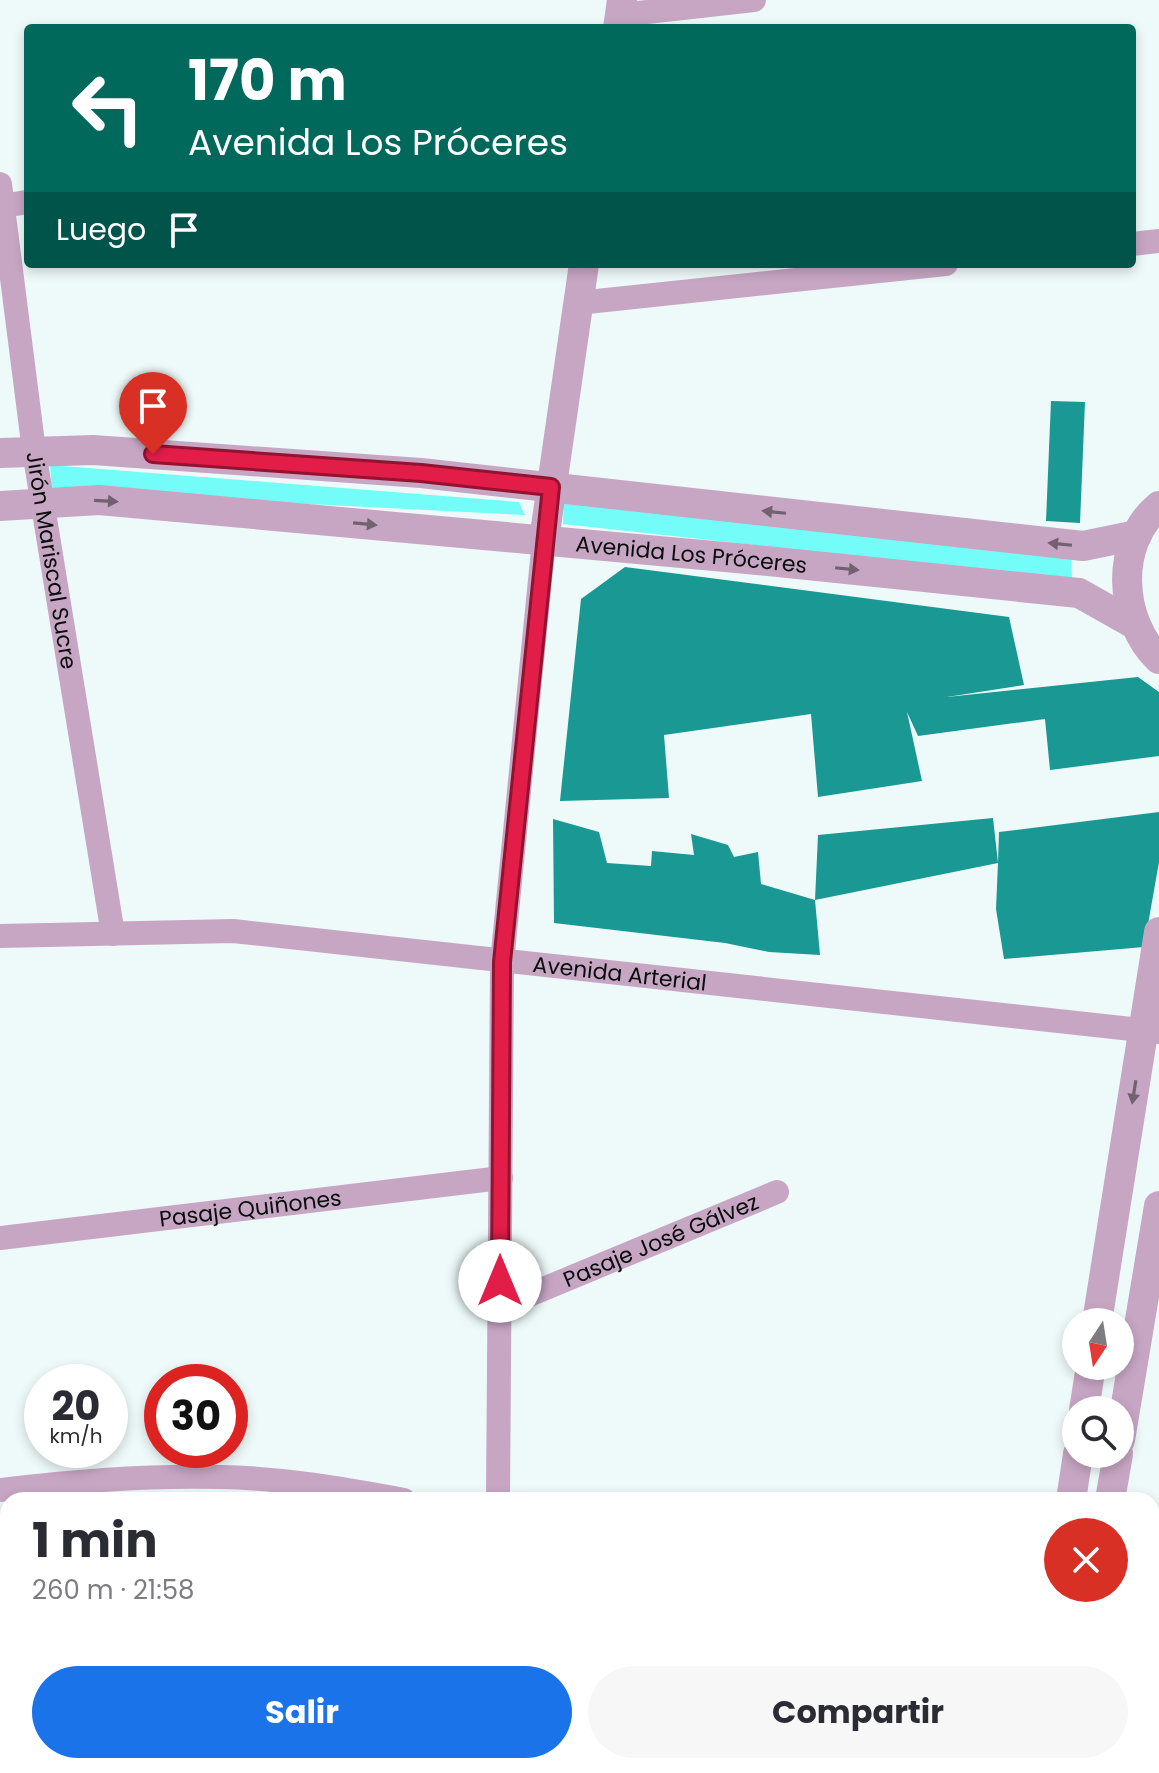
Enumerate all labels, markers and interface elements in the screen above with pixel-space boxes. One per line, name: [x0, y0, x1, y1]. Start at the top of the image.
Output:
text: 170 m: [188, 41, 347, 120]
icon: left: [56, 56, 160, 160]
text: Avenida Los Próceres: [188, 117, 568, 168]
text: Luego: [56, 208, 146, 251]
icon: arrive: [162, 208, 206, 252]
pin: [119, 372, 187, 454]
icon: arrive: [131, 384, 175, 428]
street label: Jirón Mariscal Sucre: [18, 449, 84, 672]
one-way arrow: [94, 495, 119, 508]
one-way arrow: [761, 506, 786, 519]
one-way arrow: [353, 518, 378, 531]
street label: Avenida Los Próceres: [574, 528, 809, 581]
one-way arrow: [1047, 537, 1072, 550]
one-way arrow: [835, 563, 860, 576]
street label: Avenida Arterial: [531, 949, 708, 999]
one-way arrow: [1127, 1079, 1140, 1104]
street label: Pasaje Quiñones: [157, 1182, 343, 1235]
street label: Pasaje José Gálvez: [558, 1186, 763, 1295]
position arrow: [458, 1239, 542, 1323]
north arrow: [1062, 1308, 1134, 1380]
map controls: [1062, 1308, 1134, 1468]
speed limit sign: 30: [144, 1364, 248, 1468]
text: 20: [52, 1378, 100, 1434]
button: search: [1062, 1396, 1134, 1468]
text: km/h: [49, 1422, 103, 1450]
text: 1 min: [32, 1507, 158, 1574]
button: close: [1044, 1518, 1128, 1602]
text: 260 m · 21:58: [32, 1572, 194, 1608]
button: Salir: [32, 1666, 572, 1758]
button: Compartir: [588, 1666, 1128, 1758]

